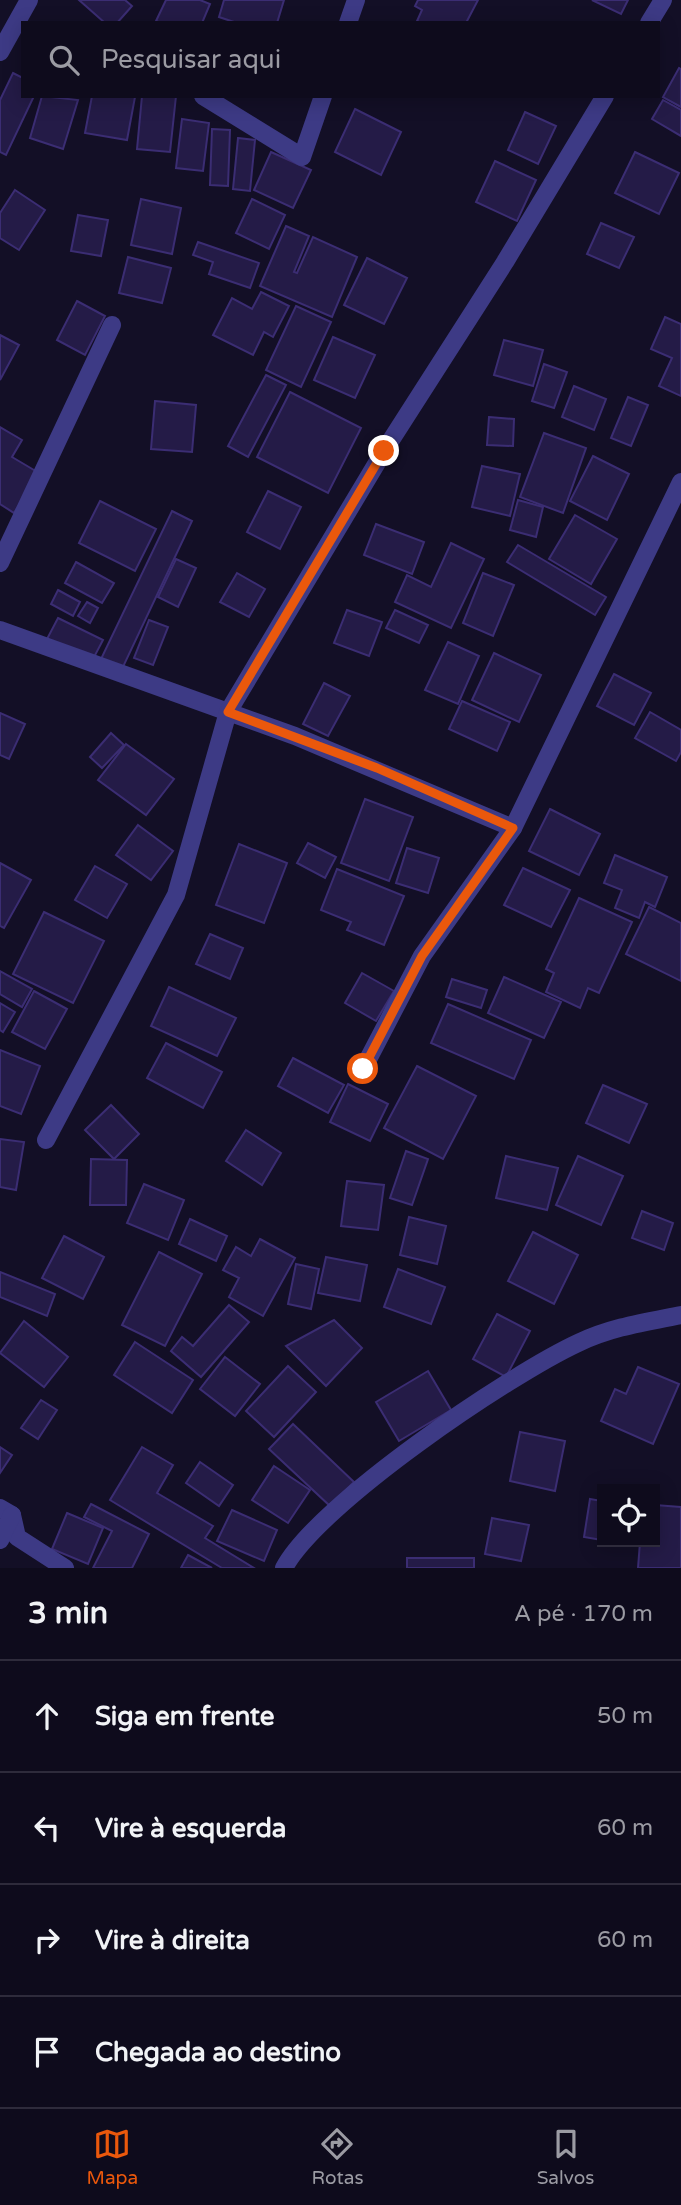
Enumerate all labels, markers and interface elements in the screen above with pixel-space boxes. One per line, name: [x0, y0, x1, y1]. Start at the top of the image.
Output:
search box: [21, 21, 660, 98]
icon: search: [45, 41, 83, 79]
text: Pesquisar aqui: [101, 44, 281, 75]
route end: [368, 435, 399, 466]
route start: [347, 1053, 378, 1084]
map controls: [597, 1484, 660, 1547]
button: locate: [597, 1484, 660, 1547]
text: 3 min: [28, 1595, 108, 1632]
text: A pé · 170 m: [514, 1600, 653, 1628]
icon: ahead: [28, 1697, 66, 1735]
text: Siga em frente: [95, 1701, 275, 1732]
text: 50 m: [597, 1702, 653, 1730]
icon: left: [28, 1809, 66, 1847]
text: Vire à esquerda: [95, 1813, 286, 1844]
text: 60 m: [597, 1814, 653, 1842]
icon: right: [28, 1921, 66, 1959]
text: Vire à direita: [95, 1925, 250, 1956]
text: 60 m: [597, 1926, 653, 1954]
icon: arrive: [28, 2033, 66, 2071]
text: Chegada ao destino: [95, 2037, 341, 2068]
tab: Mapa: [87, 2125, 138, 2189]
tab: Rotas: [311, 2125, 364, 2189]
tab: Salvos: [537, 2125, 594, 2189]

